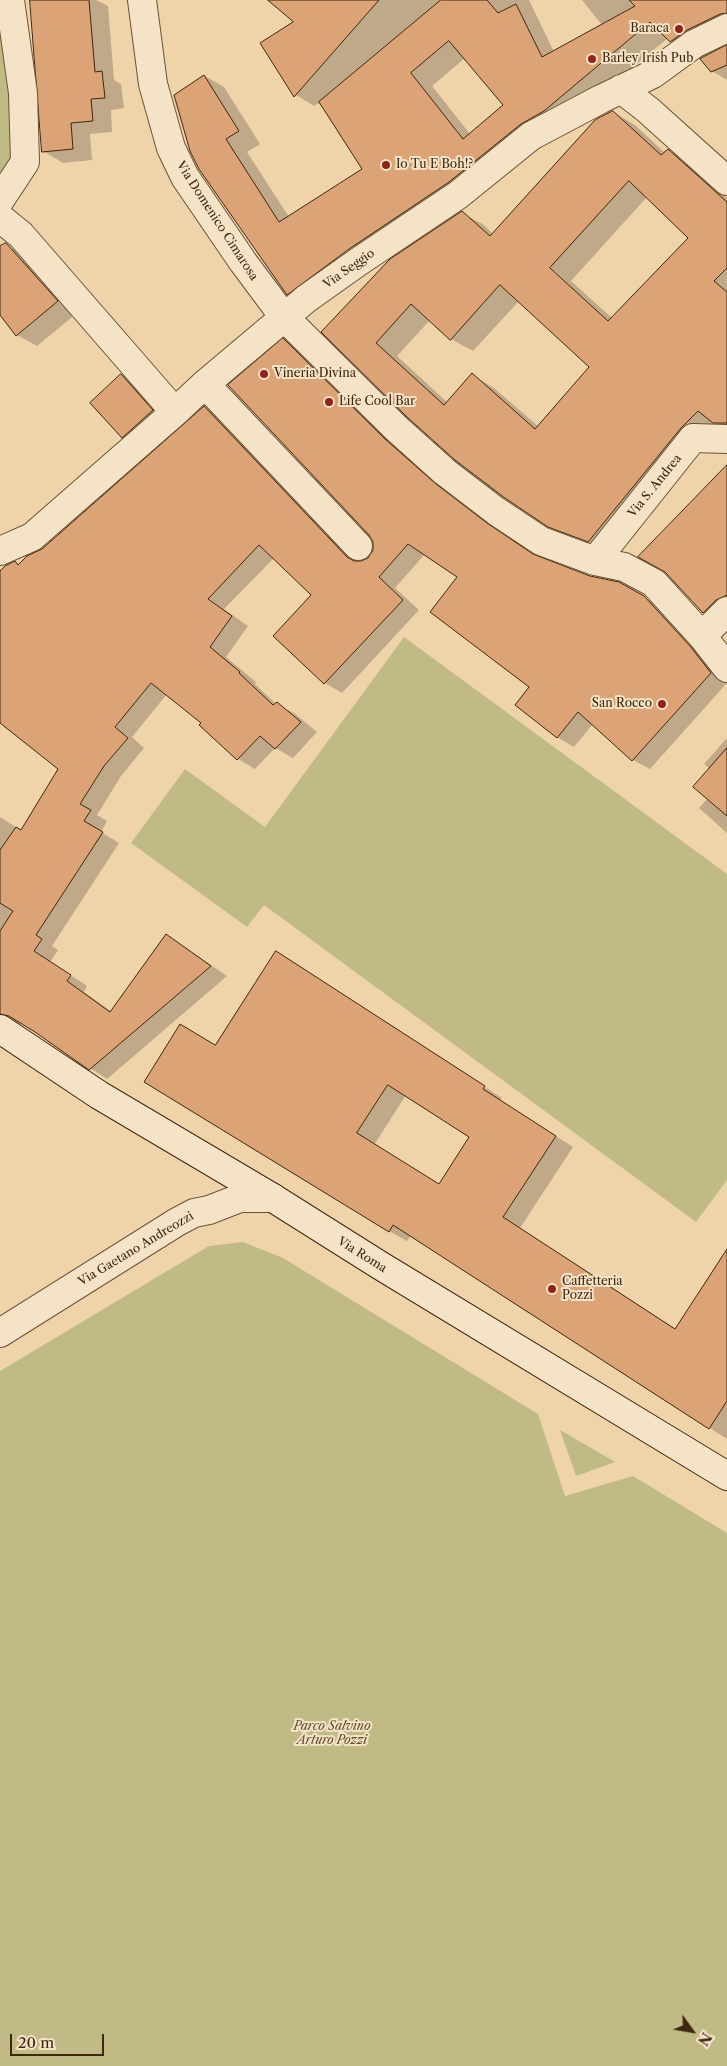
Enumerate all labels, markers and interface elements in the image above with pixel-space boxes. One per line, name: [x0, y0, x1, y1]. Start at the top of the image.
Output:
place label: Baraca: [630, 22, 669, 36]
marker: Baraca: [673, 23, 685, 35]
place label: Barley Irish Pub: [602, 52, 693, 66]
marker: Barley Irish Pub: [586, 53, 598, 65]
place label: Io Tu E Boh!?: [396, 158, 473, 172]
street label: Via Domenico Cimarosa: [173, 159, 261, 283]
marker: Io Tu E Boh!?: [380, 159, 392, 171]
street label: Via Seggio: [321, 246, 377, 292]
place label: Vineria Divina: [274, 367, 356, 381]
marker: Vineria Divina: [258, 368, 270, 380]
place label: Life Cool Bar: [339, 395, 415, 409]
marker: Life Cool Bar: [323, 396, 335, 408]
street label: Via S. Andrea: [625, 452, 685, 520]
place label: San Rocco: [592, 697, 652, 711]
marker: San Rocco: [656, 698, 668, 710]
street label: Via Gaetano Andreozzi: [76, 1209, 196, 1289]
street label: Via Roma: [335, 1234, 389, 1276]
place label: Caffetteria Pozzi: [562, 1275, 623, 1303]
marker: Caffetteria Pozzi: [546, 1283, 558, 1295]
park label: Parco Salvino Arturo Pozzi: [293, 1720, 371, 1748]
north arrow: [667, 2006, 717, 2056]
scale bar: [12, 2024, 106, 2056]
text: N: [694, 2029, 716, 2049]
text: 20 m: [18, 2033, 54, 2052]

